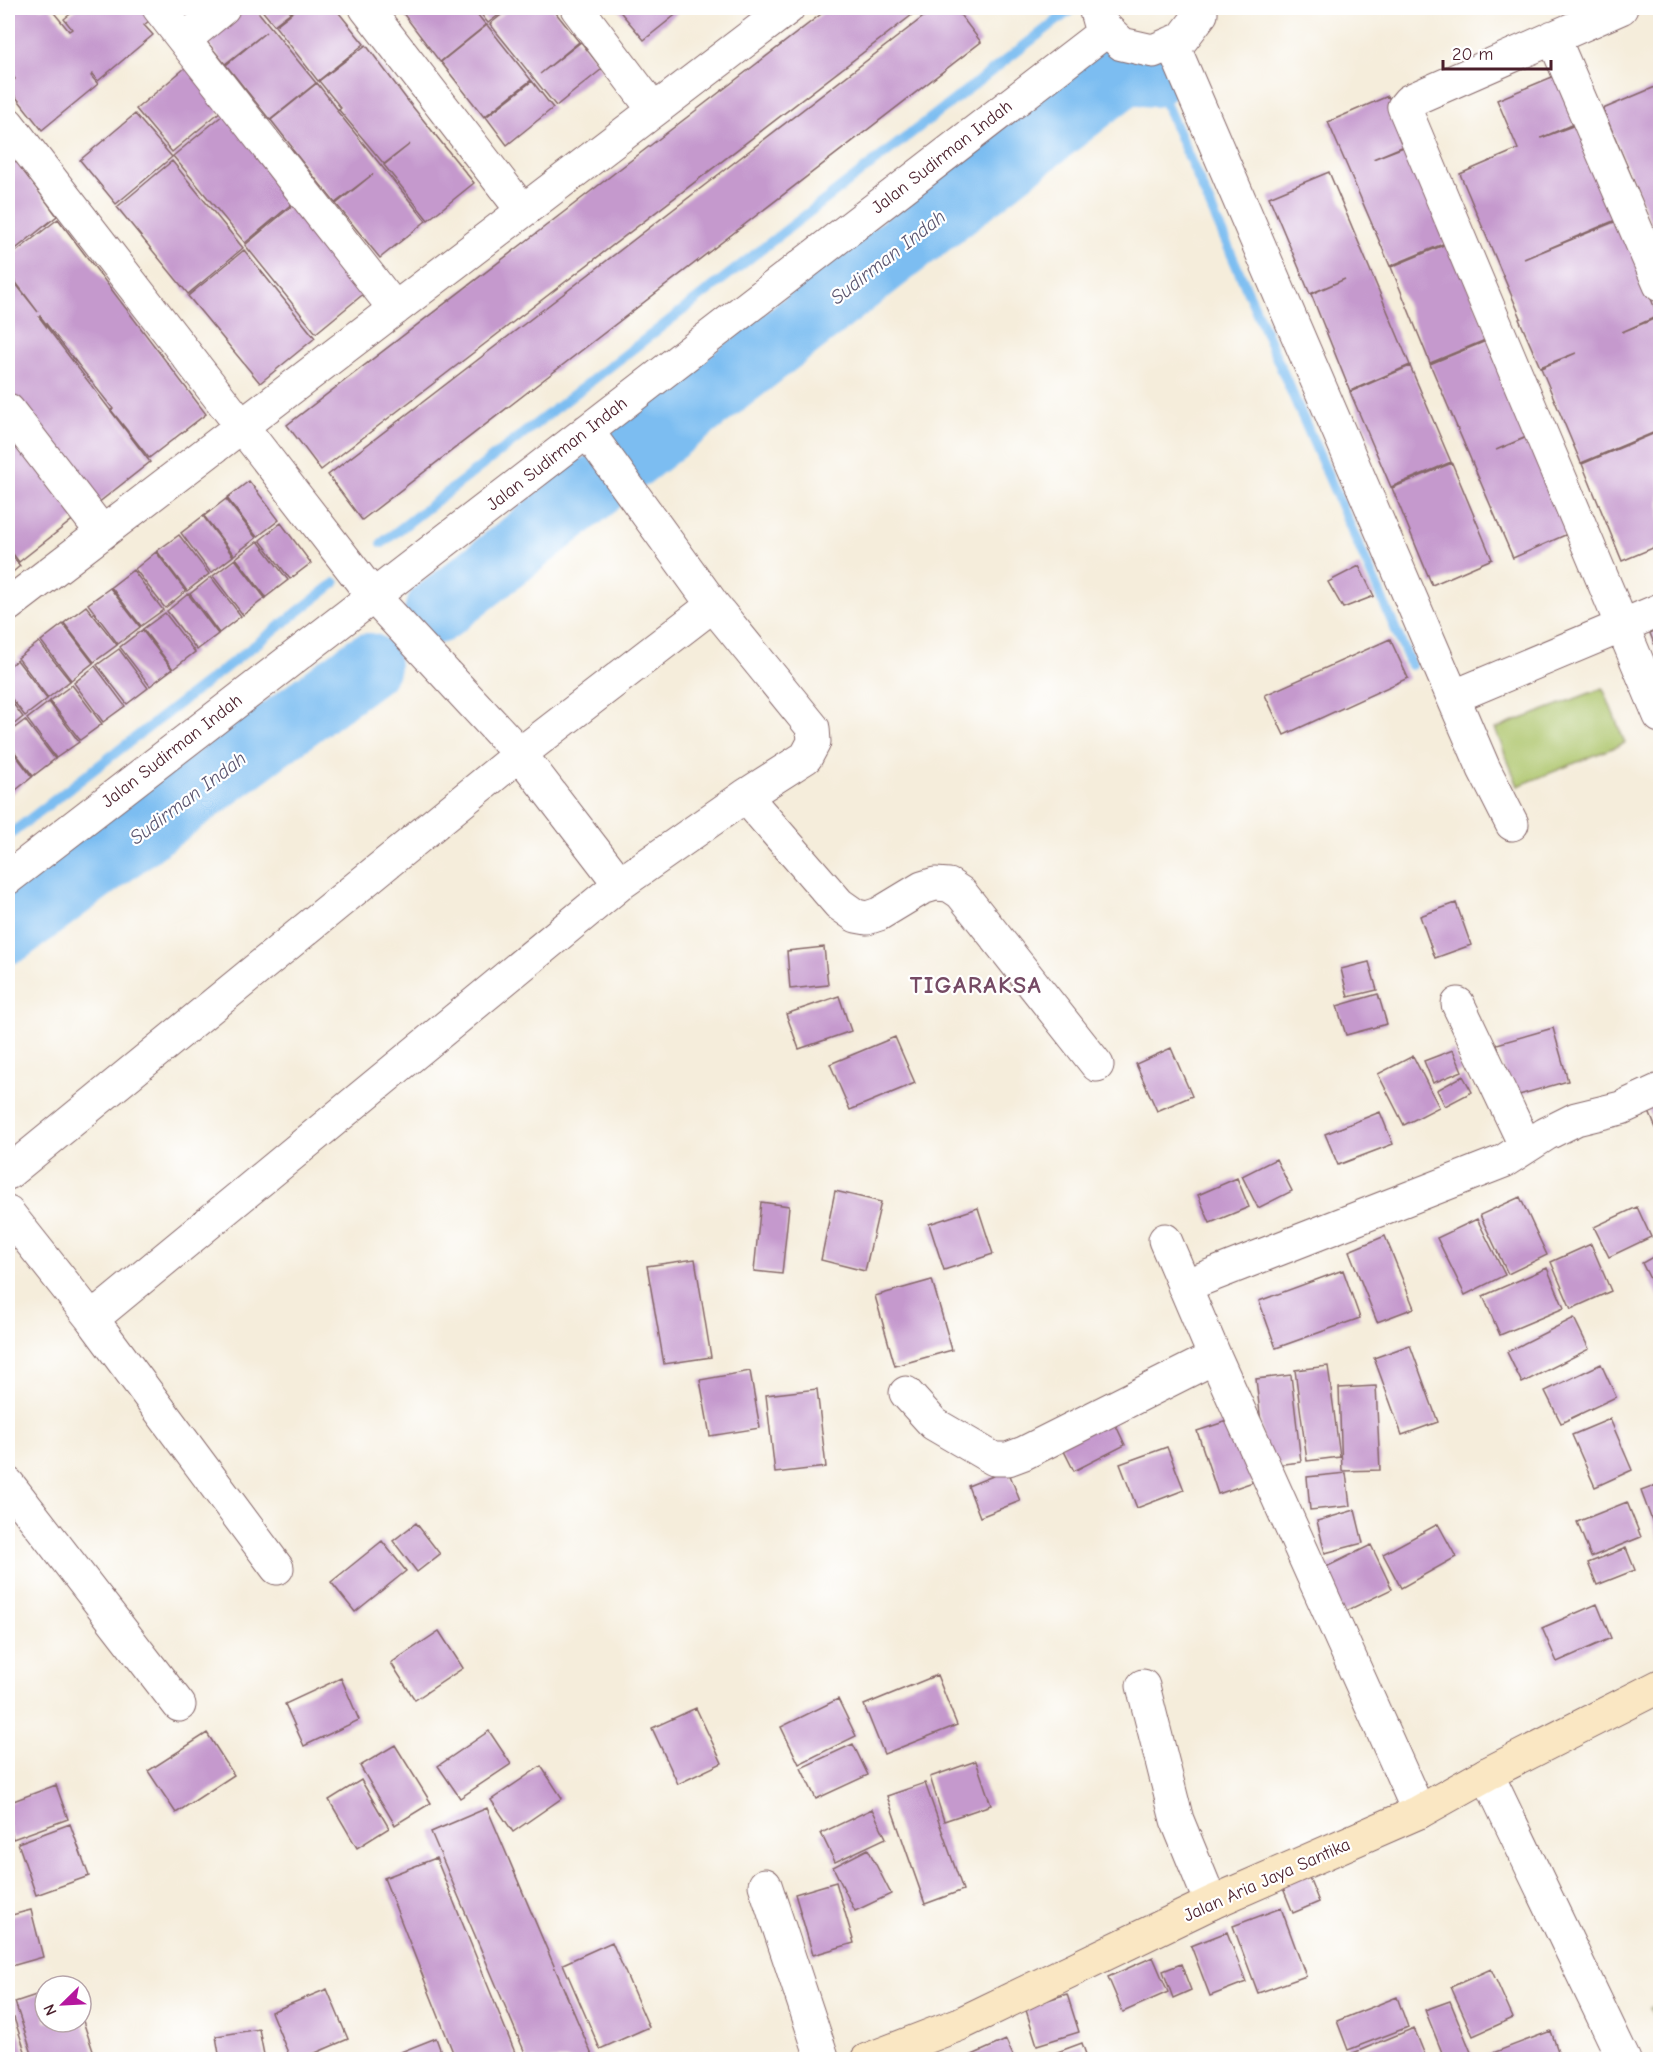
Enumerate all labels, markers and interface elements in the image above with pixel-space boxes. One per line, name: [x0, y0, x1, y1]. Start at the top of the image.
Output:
scale bar: [1443, 33, 1551, 71]
text: 20 m: [1452, 44, 1493, 65]
street label: Jalan Sudirman Indah: [868, 96, 1016, 218]
water label: Sudirman Indah: [826, 205, 950, 309]
street label: Jalan Sudirman Indah: [483, 393, 631, 515]
street label: Jalan Sudirman Indah: [97, 689, 247, 813]
water label: Sudirman Indah: [125, 746, 251, 850]
district label: TIGARAKSA: [910, 971, 1042, 999]
street label: Jalan Aria Jaya Santika: [1180, 1834, 1354, 1926]
north arrow: [33, 1974, 93, 2034]
text: N: [40, 2001, 61, 2018]

